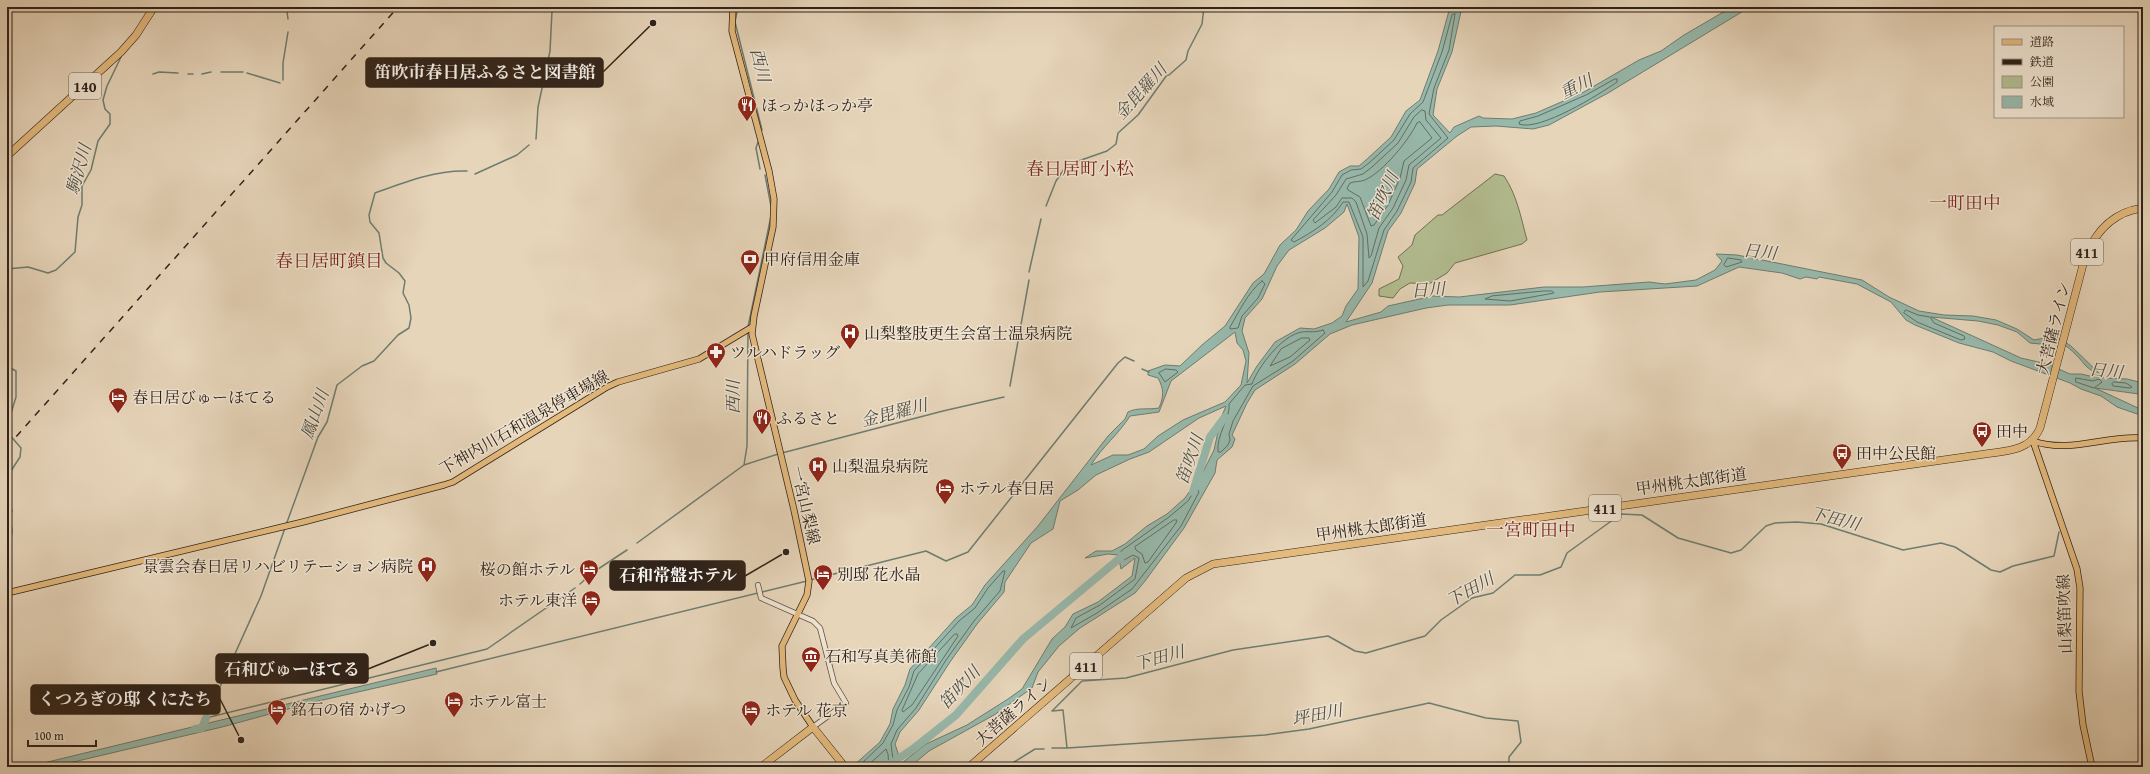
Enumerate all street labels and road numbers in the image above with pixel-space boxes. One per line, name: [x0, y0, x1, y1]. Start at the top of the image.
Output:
road number: 140: [69, 73, 101, 99]
road number: 411: [2071, 239, 2103, 265]
street label: 大菩薩ライン: [2030, 279, 2076, 377]
street label: 下神内川石和温泉停車場線: [435, 364, 613, 480]
street label: 甲州桃太郎街道: [1634, 461, 1748, 501]
street label: 一宮山梨線: [785, 463, 827, 547]
road number: 411: [1589, 495, 1621, 521]
street label: 甲州桃太郎街道: [1314, 507, 1428, 547]
street label: 山梨笛吹線: [2051, 574, 2077, 654]
road number: 411: [1070, 653, 1102, 679]
street label: 大菩薩ライン: [969, 671, 1057, 751]

